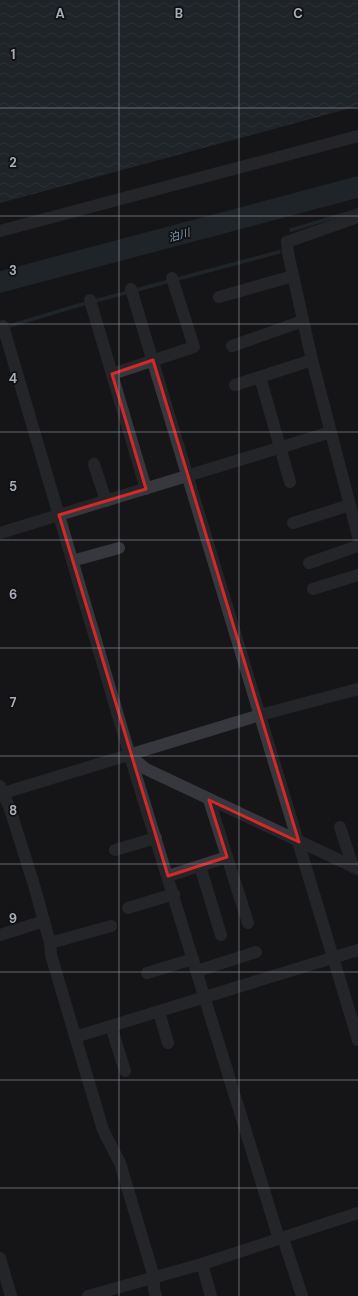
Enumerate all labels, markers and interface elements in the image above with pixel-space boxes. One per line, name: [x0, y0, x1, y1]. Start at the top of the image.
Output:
text: A: [55, 5, 65, 22]
text: B: [175, 5, 183, 22]
text: C: [293, 5, 303, 22]
text: 1: [11, 46, 15, 63]
text: 2: [9, 154, 17, 171]
water label: 泊川: [167, 225, 192, 245]
text: 3: [9, 262, 17, 279]
text: 4: [9, 370, 17, 387]
text: 5: [9, 478, 17, 495]
text: 6: [9, 586, 17, 603]
text: 7: [10, 694, 17, 711]
text: 8: [9, 802, 17, 819]
text: 9: [9, 910, 17, 927]

